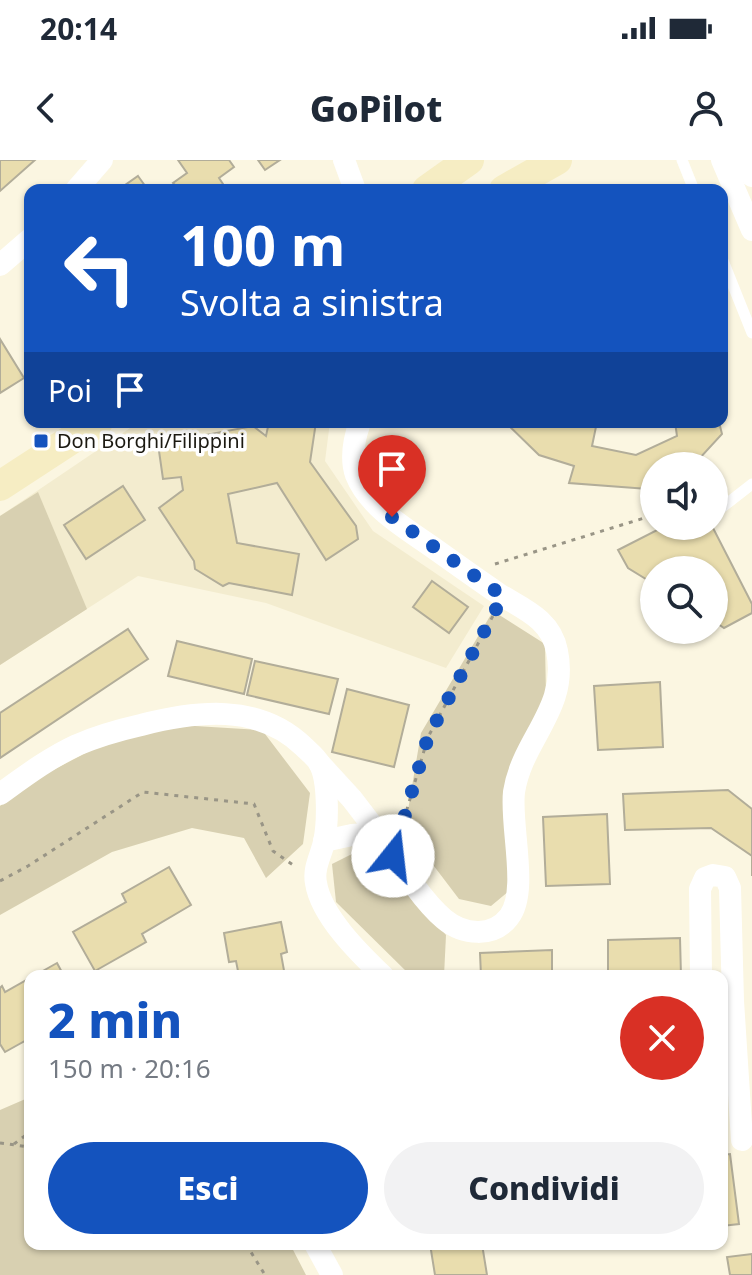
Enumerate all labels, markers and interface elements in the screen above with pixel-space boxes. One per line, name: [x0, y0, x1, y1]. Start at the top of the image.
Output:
text: 20:14: [40, 8, 117, 49]
text: GoPilot: [310, 84, 442, 133]
icon: back: [24, 86, 68, 130]
icon: person: [684, 86, 728, 130]
text: 100 m: [180, 206, 345, 282]
icon: left: [48, 216, 152, 320]
text: Svolta a sinistra: [180, 278, 444, 327]
icon: arrive: [108, 368, 152, 412]
text: Poi: [48, 370, 92, 411]
place label: Don Borghi/Filippini: [57, 427, 245, 454]
marker: Don Borghi/Filippini: [32, 432, 50, 450]
pin: [358, 435, 426, 517]
icon: arrive: [370, 447, 414, 491]
map controls: [640, 452, 728, 644]
button: sound: [640, 452, 728, 540]
button: search: [640, 556, 728, 644]
position arrow: [351, 814, 435, 898]
text: 2 min: [48, 987, 182, 1052]
button: close: [620, 996, 704, 1080]
text: 150 m · 20:16: [48, 1050, 211, 1086]
button: Esci: [48, 1142, 368, 1234]
button: Condividi: [384, 1142, 704, 1234]

